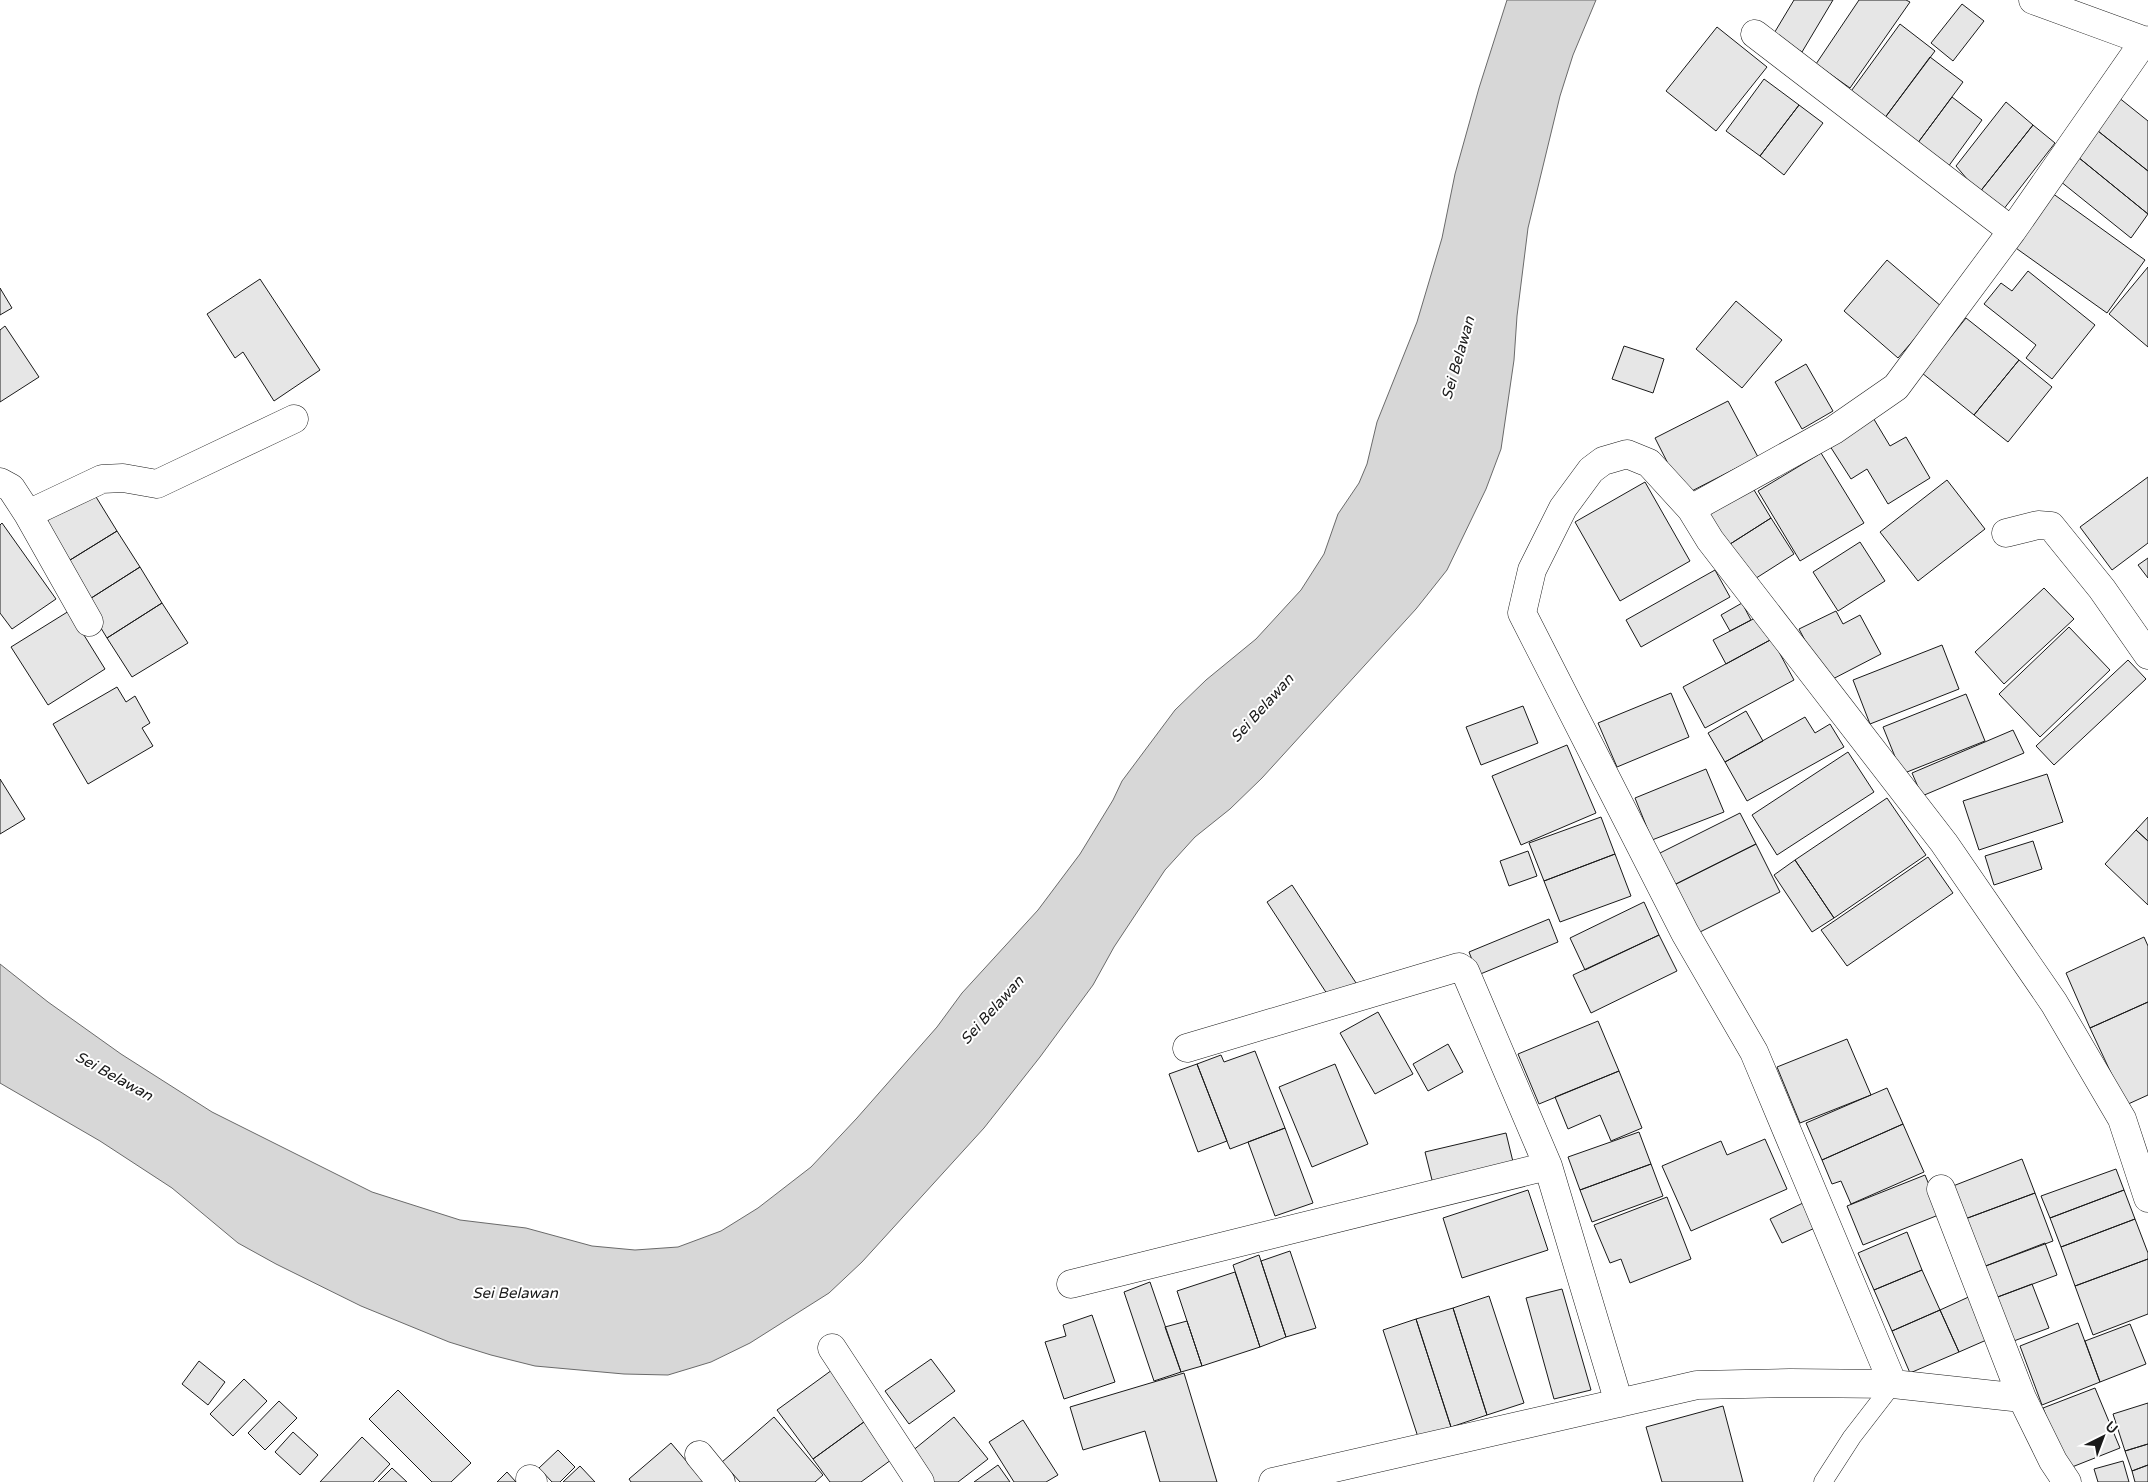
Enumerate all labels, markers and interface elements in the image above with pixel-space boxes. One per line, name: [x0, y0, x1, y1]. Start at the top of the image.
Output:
water label: Sei Belawan: [1438, 314, 1479, 402]
water label: Sei Belawan: [1227, 670, 1298, 746]
water label: Sei Belawan: [957, 972, 1028, 1048]
water label: Sei Belawan: [72, 1047, 157, 1105]
water label: Sei Belawan: [472, 1284, 559, 1302]
north arrow: [2078, 1412, 2128, 1462]
text: U: [2102, 1418, 2121, 1438]

